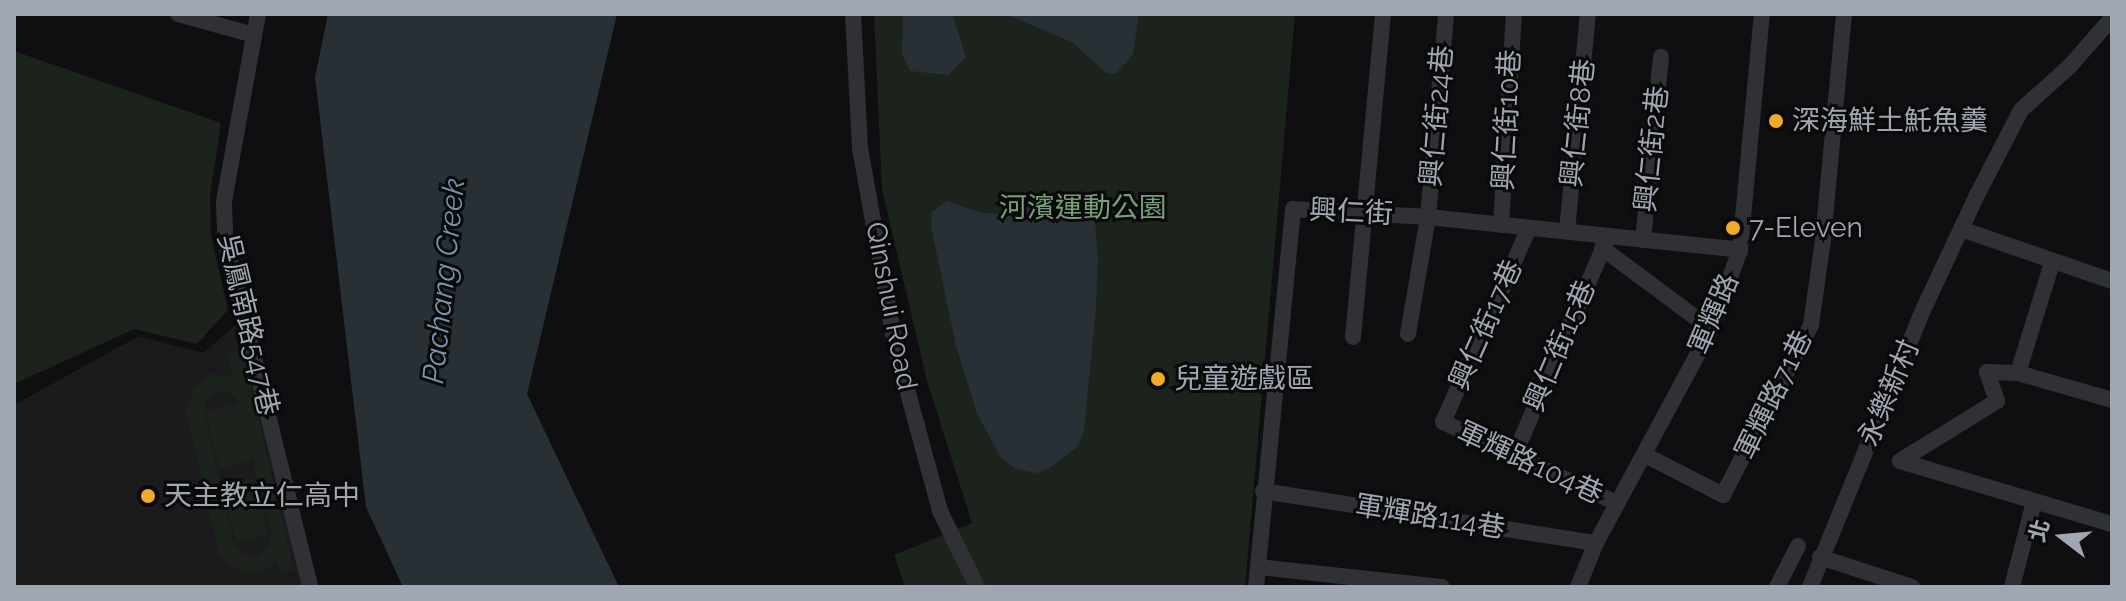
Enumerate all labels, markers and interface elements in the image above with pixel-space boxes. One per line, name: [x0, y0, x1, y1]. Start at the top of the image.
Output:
street label: 興仁街24巷: [1414, 44, 1460, 188]
street label: 興仁街10巷: [1487, 49, 1527, 191]
street label: 興仁街8巷: [1555, 57, 1601, 189]
street label: 興仁街2巷: [1629, 84, 1675, 214]
place label: 深海鮮土魠魚羹: [1792, 104, 1988, 138]
marker: 深海鮮土魠魚羹: [1767, 112, 1785, 130]
water label: Pachang Creek: [415, 177, 473, 385]
park label: 河濱運動公園: [999, 191, 1167, 225]
street label: 興仁街: [1308, 193, 1394, 231]
place label: 7-Eleven: [1749, 211, 1863, 245]
street label: Qinshui Road: [858, 219, 924, 393]
marker: 7-Eleven: [1724, 219, 1742, 237]
street label: 吳鳳南路547巷: [211, 231, 285, 419]
street label: 興仁街17巷: [1442, 255, 1530, 395]
street label: 軍輝路: [1682, 269, 1746, 359]
street label: 興仁街15巷: [1517, 275, 1603, 417]
street label: 軍輝路71巷: [1728, 325, 1820, 465]
street label: 永樂新村: [1852, 335, 1926, 451]
place label: 兒童遊戲區: [1174, 362, 1314, 396]
marker: 兒童遊戲區: [1149, 370, 1167, 388]
street label: 軍輝路104巷: [1452, 415, 1608, 511]
place label: 天主教立仁高中: [164, 479, 360, 513]
marker: 天主教立仁高中: [139, 487, 157, 505]
street label: 軍輝路114巷: [1353, 489, 1507, 545]
north arrow: [2022, 497, 2102, 577]
text: 北: [2023, 516, 2054, 545]

